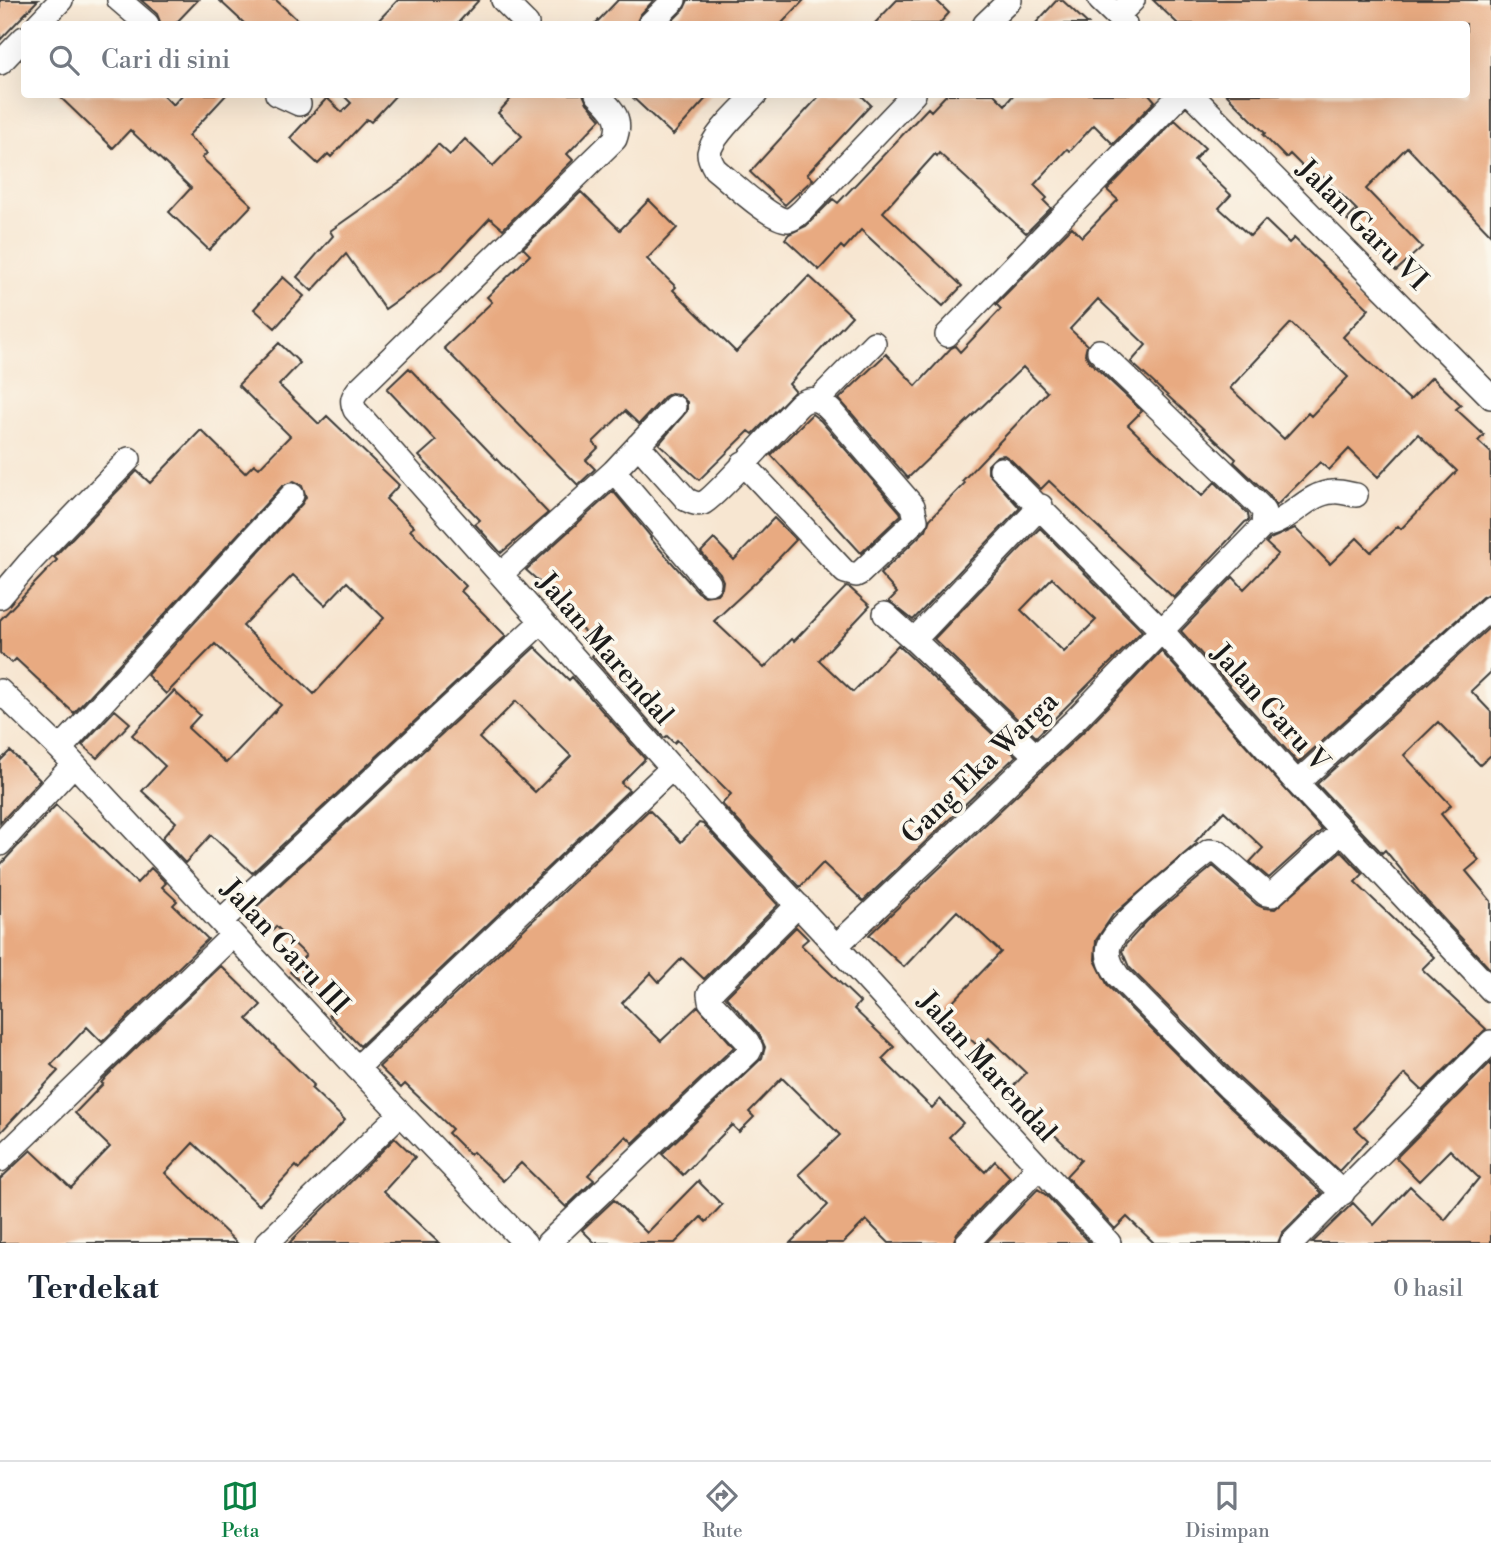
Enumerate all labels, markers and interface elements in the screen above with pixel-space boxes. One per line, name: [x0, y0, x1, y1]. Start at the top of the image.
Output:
search box: [21, 21, 1470, 98]
icon: search: [45, 41, 83, 79]
text: Cari di sini: [101, 44, 230, 76]
street label: Jalan Garu VI: [1288, 151, 1435, 298]
street label: Jalan Marendal: [529, 565, 681, 733]
street label: Jalan Garu V: [1203, 636, 1337, 780]
street label: Gang Eka Warga: [894, 684, 1066, 852]
street label: Jalan Garu III: [213, 871, 357, 1022]
street label: Jalan Marendal: [909, 984, 1064, 1150]
text: Terdekat: [28, 1270, 159, 1308]
text: 0 hasil: [1393, 1275, 1463, 1303]
tab: Peta: [221, 1477, 259, 1543]
tab: Rute: [702, 1477, 743, 1543]
tab: Disimpan: [1185, 1477, 1270, 1543]

